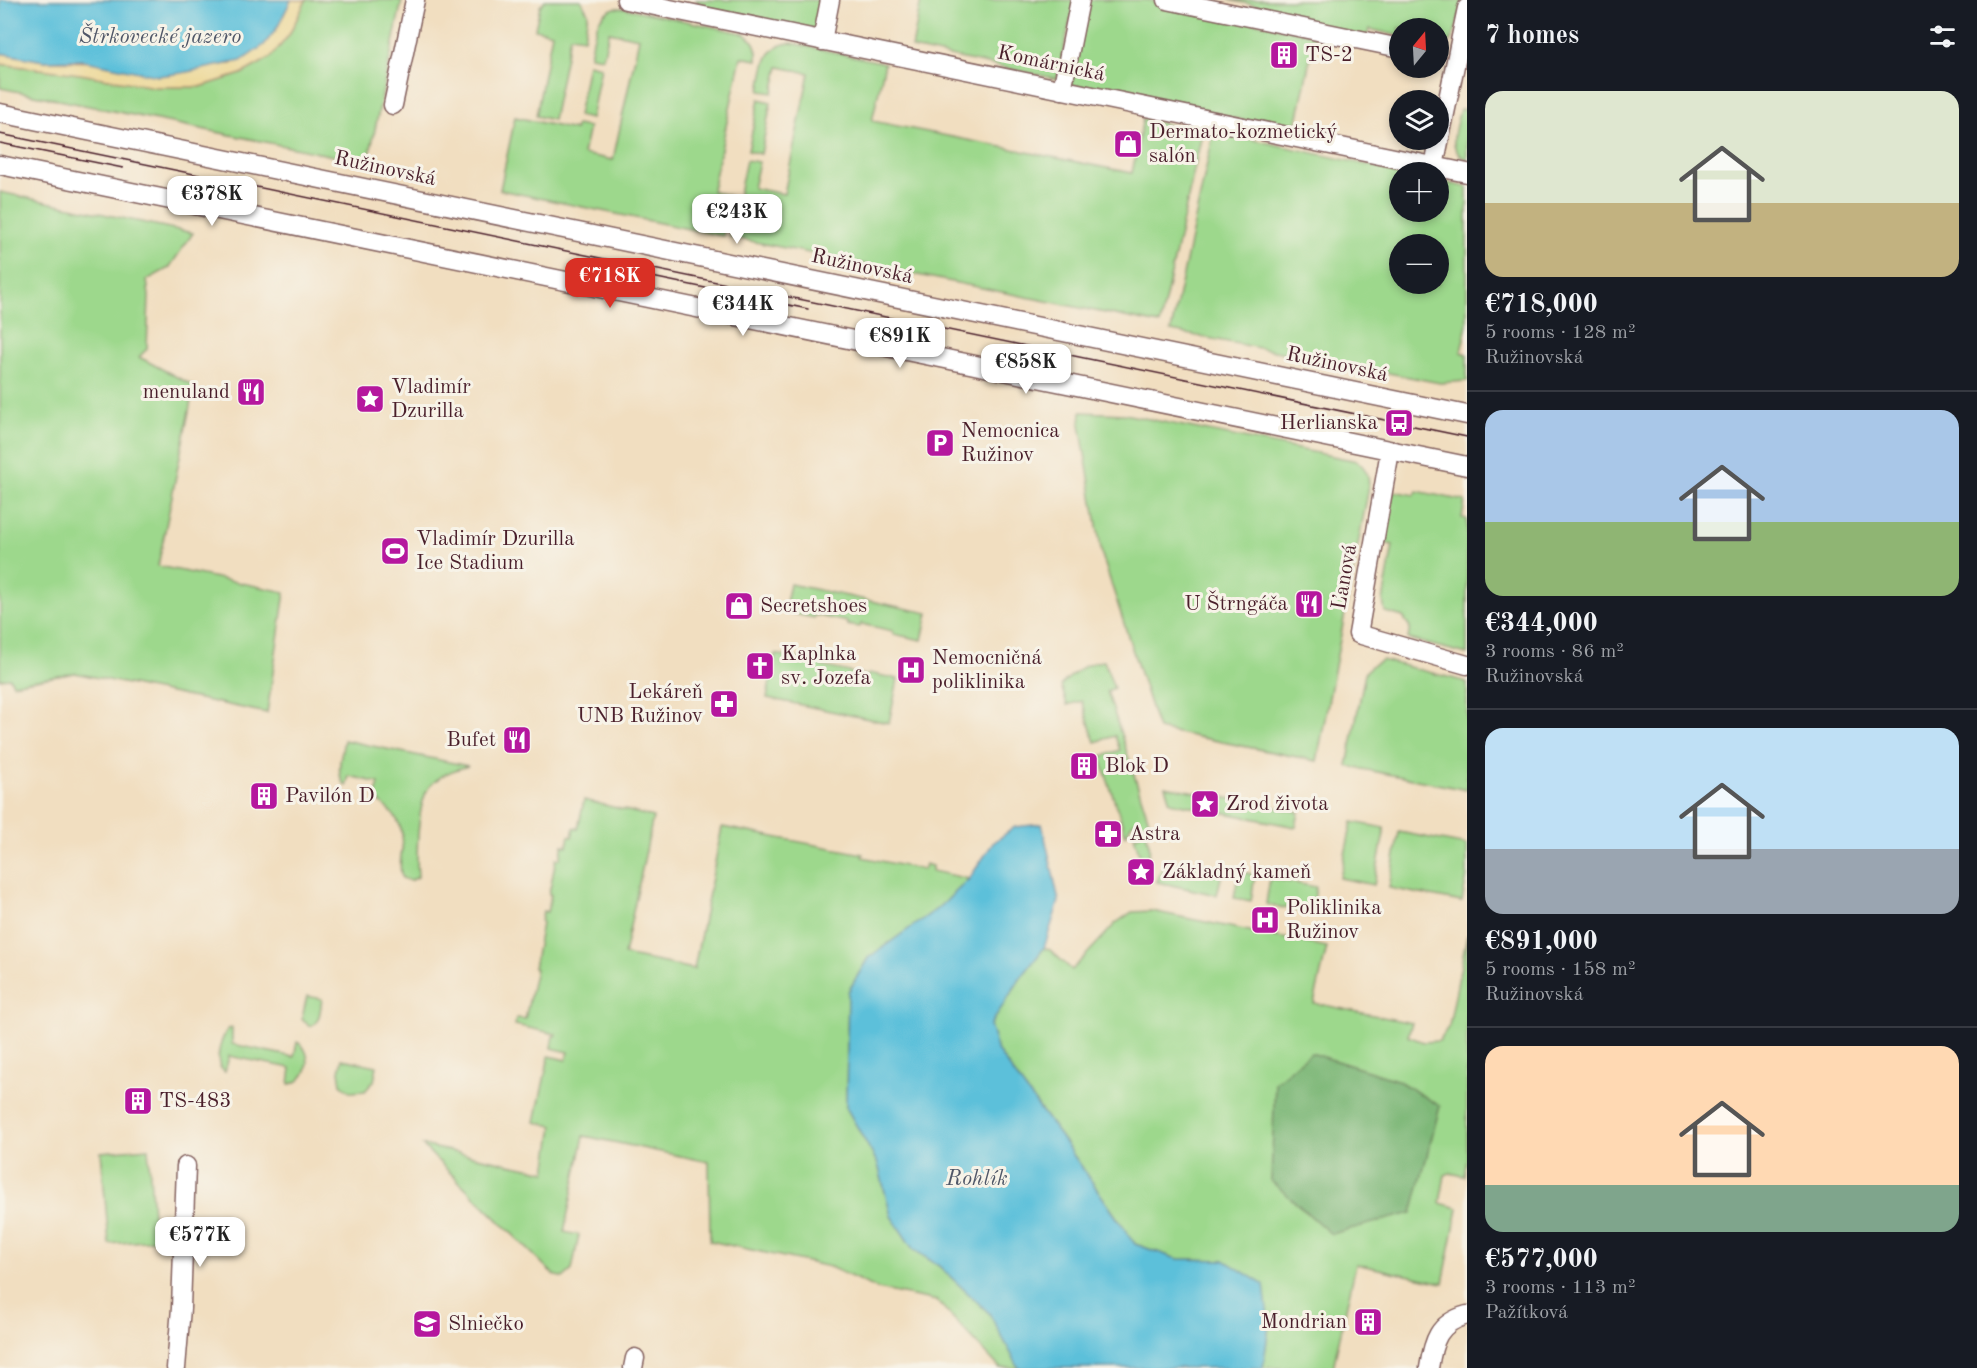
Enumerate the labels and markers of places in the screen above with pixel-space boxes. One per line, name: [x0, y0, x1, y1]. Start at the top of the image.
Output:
building icon: TS-2: [1268, 39, 1300, 71]
place label: TS-2: [1305, 45, 1353, 66]
place label: Dermato-kozmetický salón: [1149, 122, 1337, 167]
shop icon: Dermato-kozmetický salón: [1112, 128, 1144, 160]
pin: €378K: [170, 176, 254, 227]
pin: €243K: [695, 194, 779, 245]
pin: €718K: [568, 258, 652, 309]
pin: €344K: [701, 286, 785, 337]
pin: €891K: [858, 318, 942, 369]
pin: €858K: [984, 344, 1068, 395]
restaurant icon: menuland: [235, 376, 267, 408]
place label: Vladimír Dzurilla: [391, 377, 471, 422]
place label: menuland: [143, 382, 230, 403]
place icon: Vladimír Dzurilla: [354, 383, 386, 415]
bus stop icon: Herlianska: [1383, 407, 1415, 439]
place label: Herlianska: [1280, 413, 1378, 434]
place label: Nemocnica Ružinov: [961, 421, 1060, 466]
parking icon: Nemocnica Ružinov: [924, 427, 956, 459]
place label: Vladimír Dzurilla Ice Stadium: [416, 529, 575, 574]
sports icon: Vladimír Dzurilla Ice Stadium: [379, 535, 411, 567]
restaurant icon: U Štrngáča: [1293, 588, 1325, 620]
shop icon: Secretshoes: [723, 590, 755, 622]
place label: U Štrngáča: [1184, 590, 1288, 615]
place label: Secretshoes: [760, 596, 867, 617]
place label: Kaplnka sv. Jozefa: [781, 644, 871, 689]
place label: Nemocničná poliklinika: [932, 648, 1042, 693]
church icon: Kaplnka sv. Jozefa: [744, 650, 776, 682]
hospital icon: Nemocničná poliklinika: [895, 654, 927, 686]
place label: Lekáreň UNB Ružinov: [577, 682, 703, 727]
pharmacy icon: Lekáreň UNB Ružinov: [708, 688, 740, 720]
restaurant icon: Bufet: [501, 724, 533, 756]
place label: Bufet: [446, 730, 496, 751]
building icon: Blok D: [1068, 750, 1100, 782]
place label: Blok D: [1105, 756, 1169, 777]
building icon: Pavilón D: [248, 780, 280, 812]
place label: Pavilón D: [285, 786, 375, 807]
place icon: Zrod života: [1189, 788, 1221, 820]
place label: Zrod života: [1226, 794, 1329, 815]
pharmacy icon: Astra: [1092, 818, 1124, 850]
place label: Astra: [1129, 824, 1181, 845]
place icon: Základný kameň: [1125, 856, 1157, 888]
place label: Základný kameň: [1162, 862, 1311, 883]
place label: Poliklinika Ružinov: [1286, 898, 1382, 943]
hospital icon: Poliklinika Ružinov: [1249, 904, 1281, 936]
building icon: TS-483: [122, 1085, 154, 1117]
place label: TS-483: [159, 1091, 231, 1112]
pin: €577K: [158, 1217, 242, 1268]
building icon: Mondrian: [1352, 1306, 1384, 1338]
school or university icon: Slniečko: [411, 1308, 443, 1340]
place label: Mondrian: [1261, 1312, 1347, 1333]
place label: Slniečko: [448, 1314, 524, 1335]

